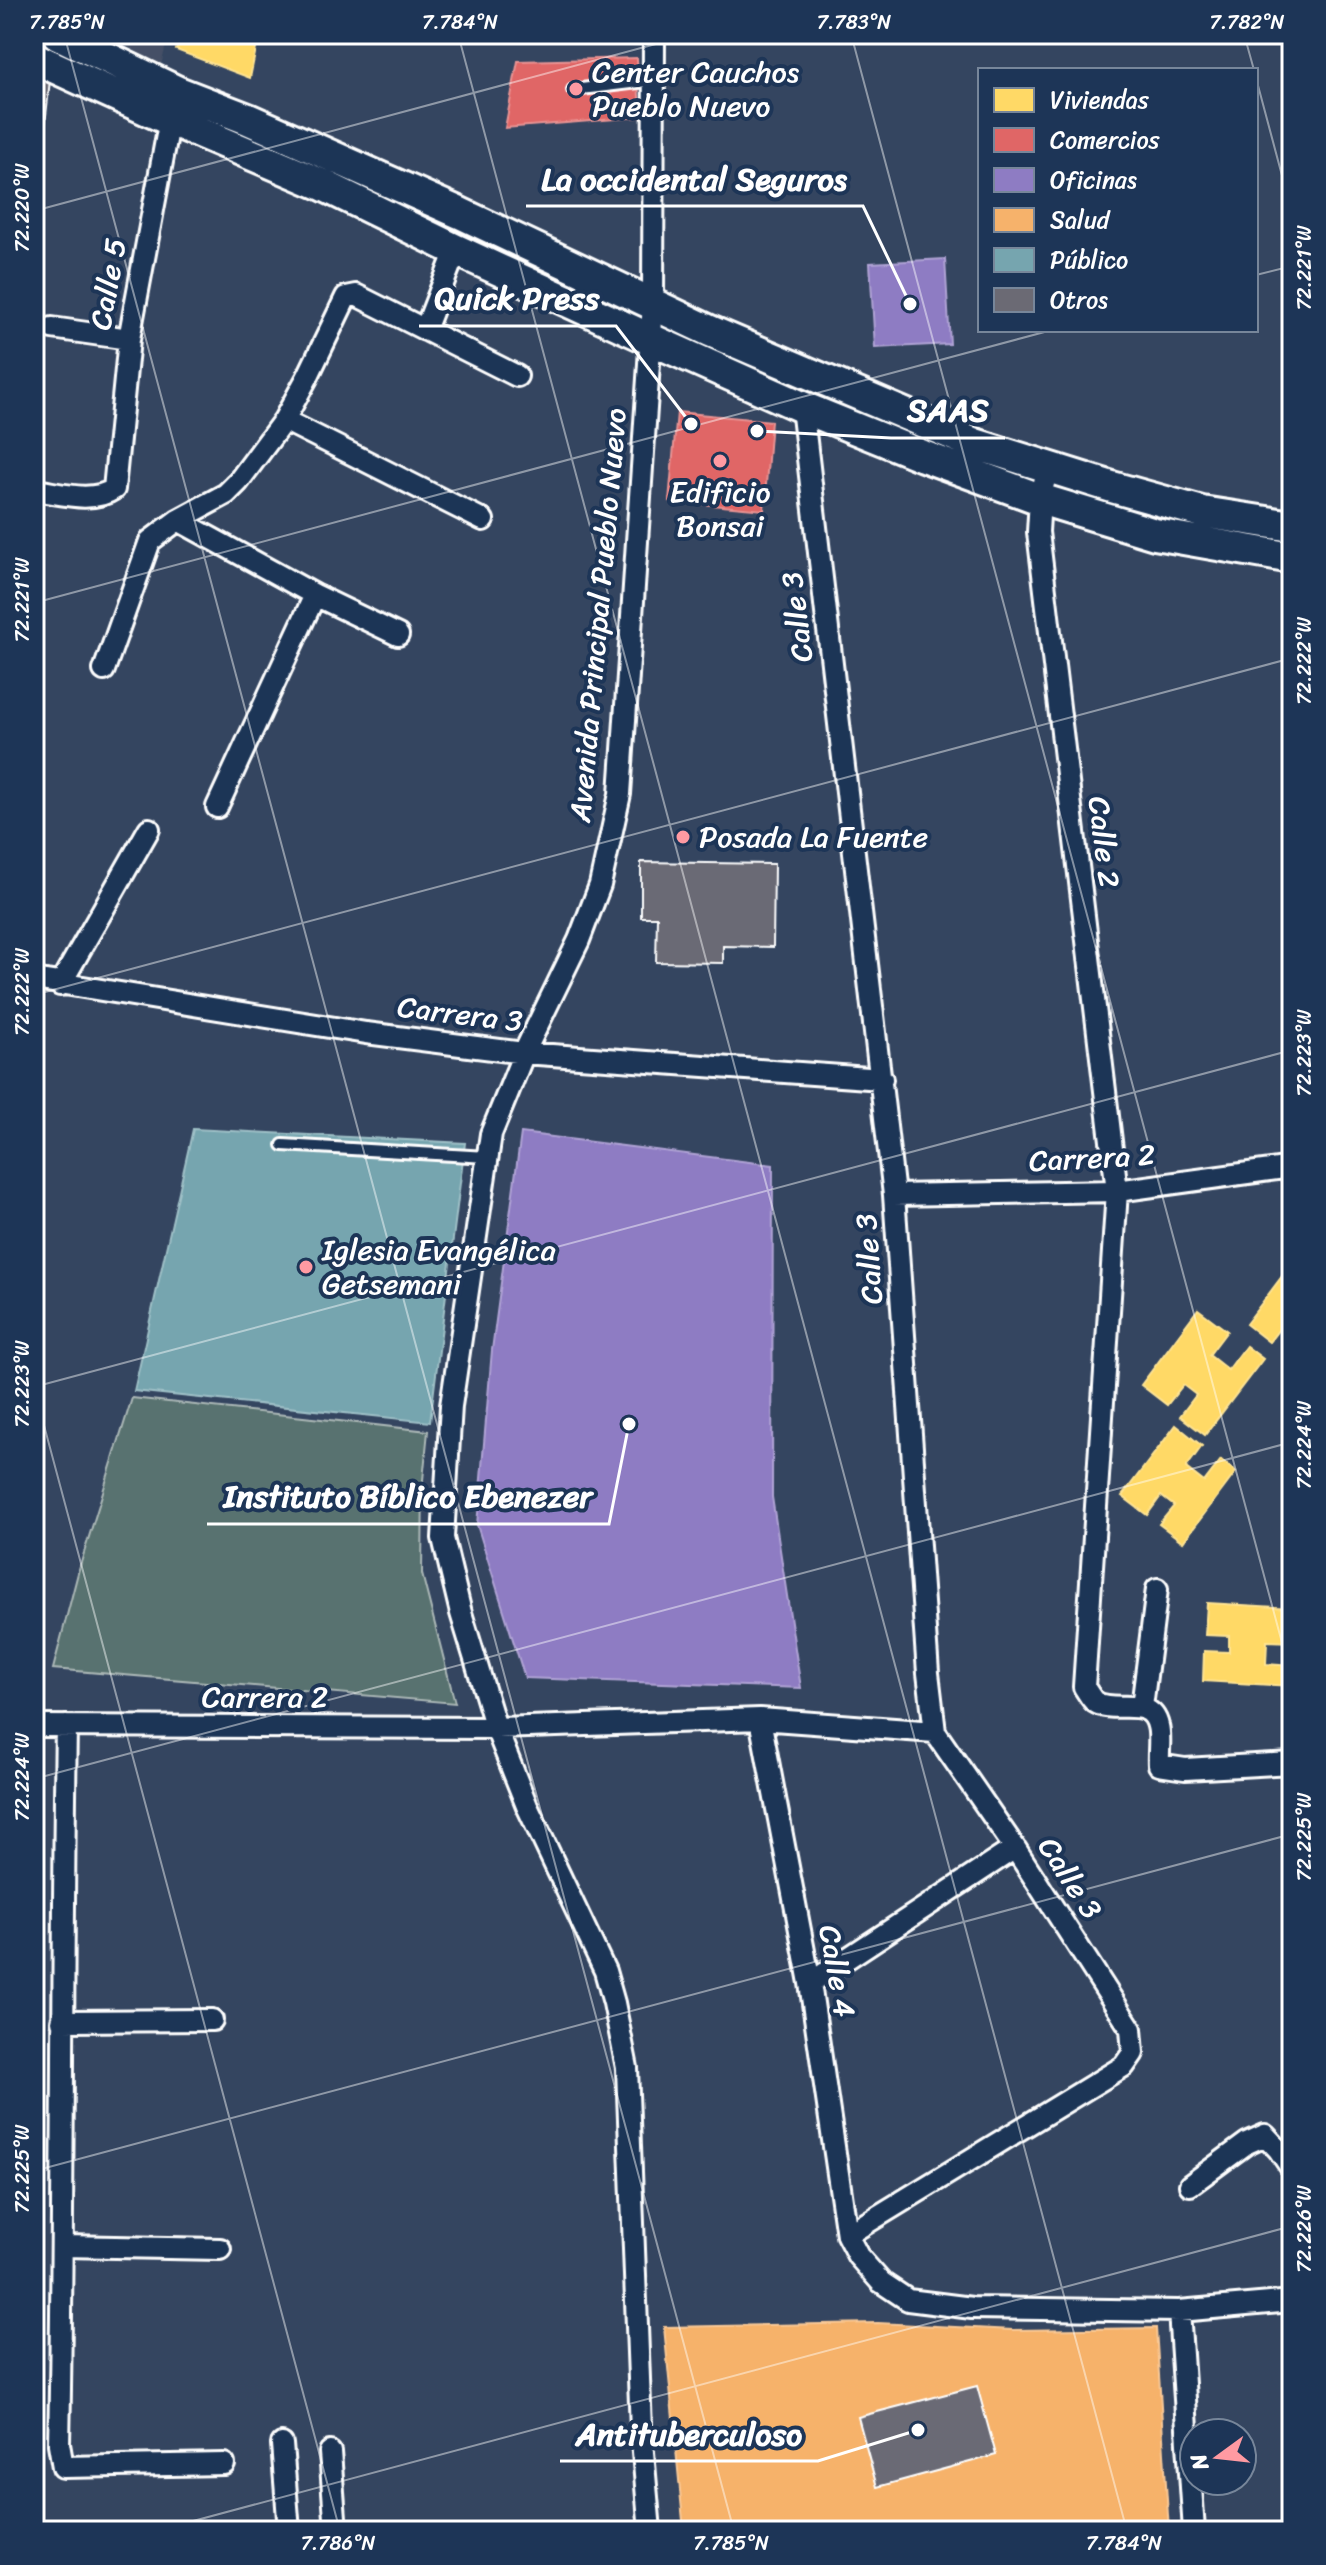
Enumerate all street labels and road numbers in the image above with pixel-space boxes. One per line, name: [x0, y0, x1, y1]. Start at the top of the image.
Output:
street label: Calle 5: [73, 234, 143, 334]
street label: Avenida Principal Pueblo Nuevo: [553, 405, 643, 825]
street label: Calle 3: [765, 569, 829, 665]
street label: Calle 2: [1072, 793, 1136, 891]
street label: Carrera 3: [394, 980, 526, 1048]
street label: Carrera 2: [1028, 1128, 1156, 1188]
street label: Calle 3: [839, 1212, 899, 1306]
street label: Carrera 2: [202, 1670, 328, 1724]
street label: Calle 3: [1023, 1825, 1117, 1931]
street label: Calle 4: [802, 1921, 872, 2021]

